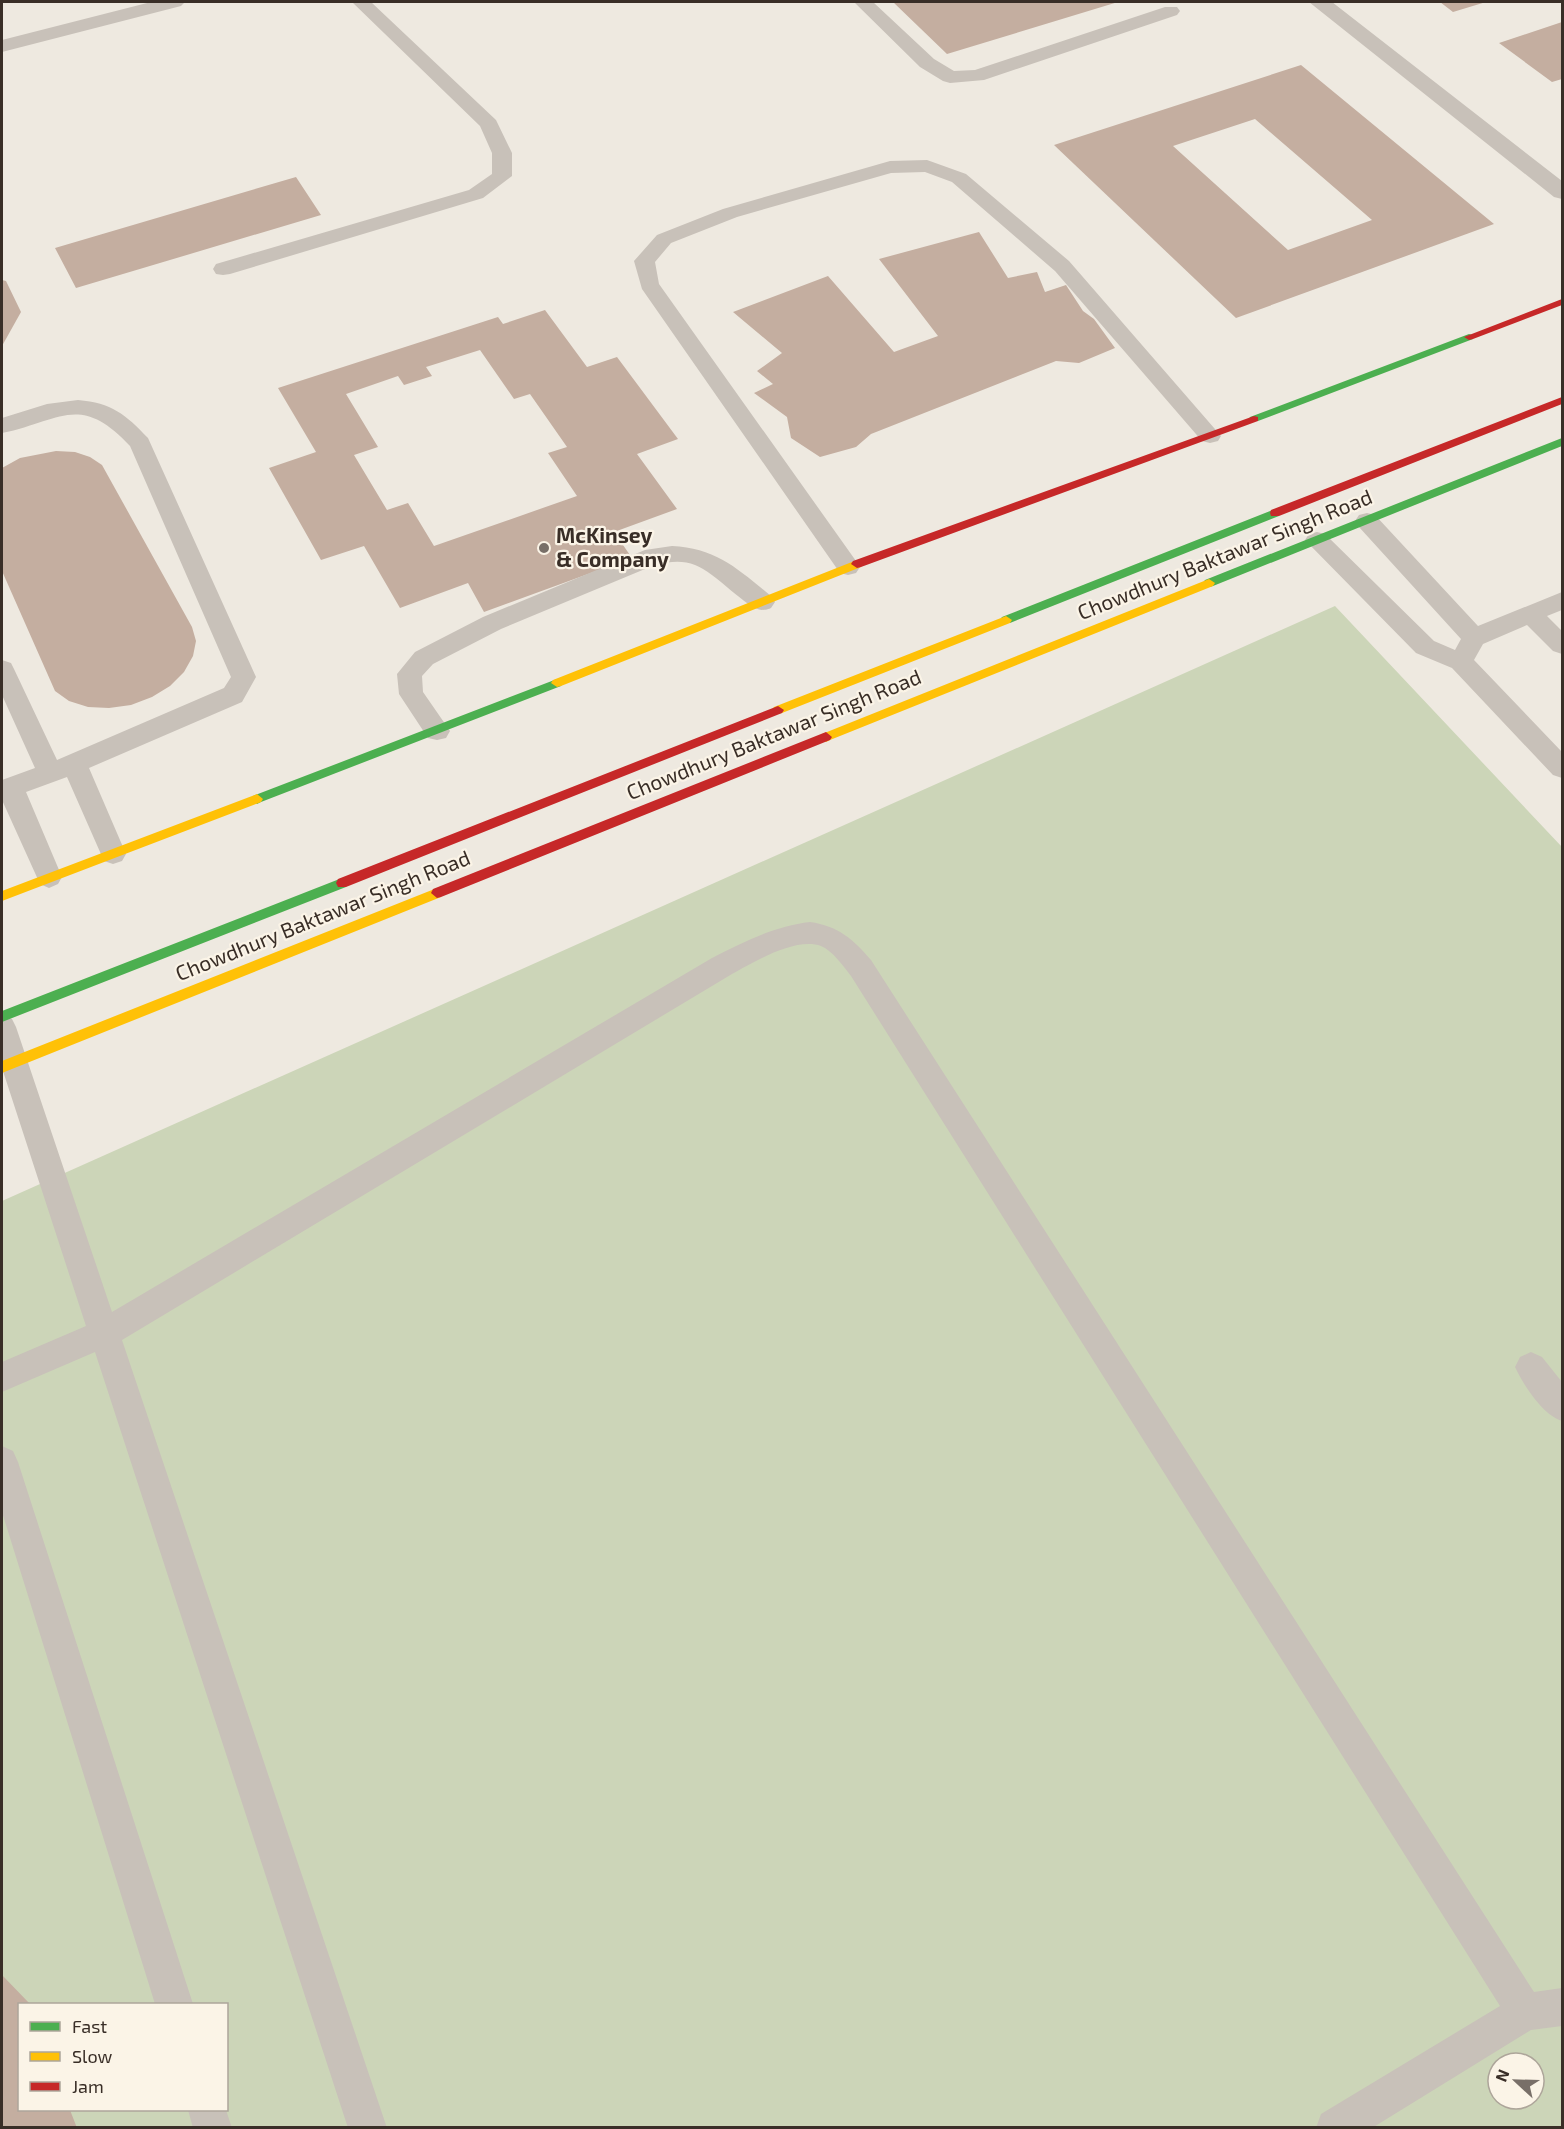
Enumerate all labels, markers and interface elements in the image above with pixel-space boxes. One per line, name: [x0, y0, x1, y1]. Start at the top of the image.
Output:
street label: Chowdhury Baktawar Singh Road: [1073, 483, 1375, 624]
place label: McKinsey & Company: [556, 522, 669, 572]
marker: McKinsey & Company: [537, 541, 551, 555]
street label: Chowdhury Baktawar Singh Road: [622, 663, 924, 804]
street label: Chowdhury Baktawar Singh Road: [171, 844, 473, 985]
legend: [18, 2003, 228, 2111]
text: Fast: [72, 2015, 107, 2037]
text: Slow: [72, 2045, 113, 2067]
north arrow: [1486, 2051, 1546, 2111]
text: N: [1491, 2066, 1513, 2084]
text: Jam: [72, 2075, 104, 2097]

